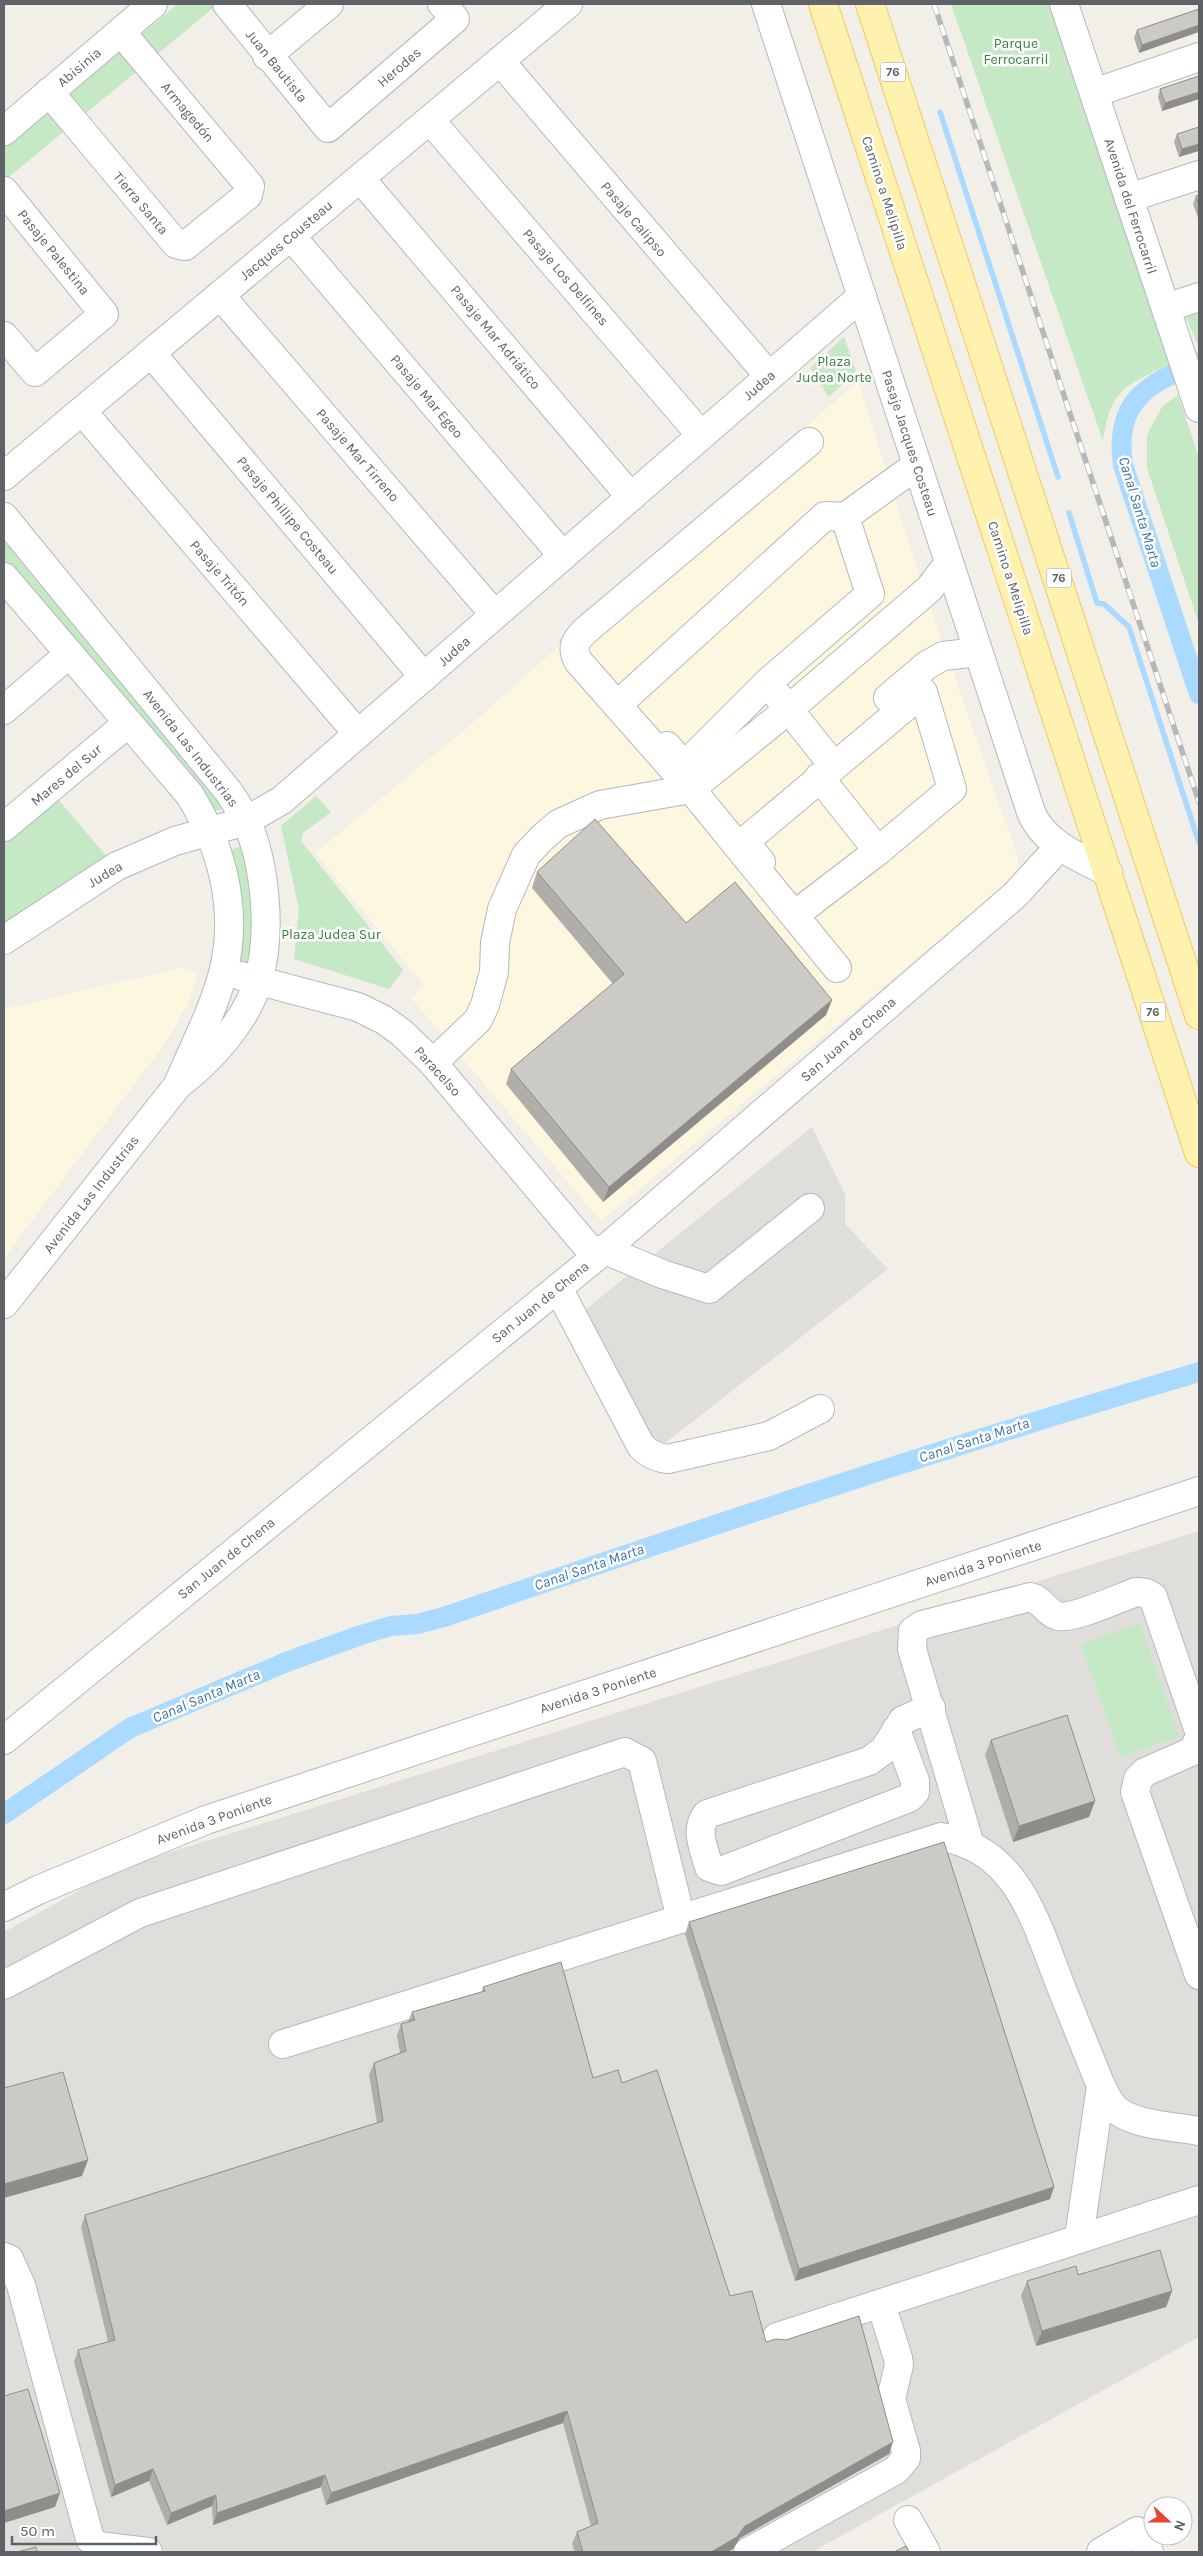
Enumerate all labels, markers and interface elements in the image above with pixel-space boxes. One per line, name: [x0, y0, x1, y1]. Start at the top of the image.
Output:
street label: Juan Bautista: [242, 27, 311, 106]
park label: Parque Ferrocarril: [983, 35, 1049, 68]
street label: Abisinia: [54, 44, 105, 91]
street label: Herodes: [374, 44, 425, 91]
road number: 76: [880, 62, 906, 82]
street label: Armagedón: [158, 79, 218, 146]
street label: Camino a Melipilla: [858, 134, 911, 252]
street label: Avenida del Ferrocarril: [1101, 136, 1161, 276]
street label: Tierra Santa: [109, 168, 172, 238]
street label: Pasaje Calipso: [597, 178, 670, 260]
street label: Jacques Cousteau: [236, 197, 336, 284]
street label: Pasaje Palestina: [14, 206, 93, 298]
street label: Pasaje Los Delfines: [519, 225, 612, 329]
street label: Pasaje Mar Adriático: [447, 282, 544, 393]
street label: Pasaje Mar Egeo: [387, 351, 467, 442]
park label: Plaza Judea Norte: [796, 353, 872, 386]
street label: Judea: [740, 367, 779, 404]
street label: Pasaje Jacques Costeau: [878, 368, 941, 518]
street label: Pasaje Mar Tirreno: [313, 405, 403, 505]
street label: Pasaje Phillipe Costeau: [233, 453, 342, 578]
water label: Canal Santa Marta: [1115, 454, 1165, 570]
street label: Camino a Melipilla: [984, 519, 1037, 637]
street label: Pasaje Tritón: [186, 537, 253, 610]
road number: 76: [1046, 568, 1072, 588]
street label: Judea: [435, 633, 474, 670]
street label: Avenida Las Industrias: [139, 686, 242, 811]
street label: Mares del Sur: [27, 740, 106, 810]
street label: Judea: [85, 858, 126, 891]
park label: Plaza Judea Sur: [281, 926, 382, 943]
street label: San Juan de Chena: [797, 993, 899, 1085]
road number: 76: [1140, 1002, 1166, 1022]
street label: Paracelso: [411, 1043, 465, 1100]
street label: Avenida Las Industrias: [40, 1132, 143, 1257]
street label: San Juan de Chena: [488, 1258, 593, 1347]
water label: Canal Santa Marta: [917, 1414, 1031, 1466]
street label: San Juan de Chena: [174, 1514, 279, 1603]
street label: Avenida 3 Poniente: [923, 1537, 1044, 1590]
water label: Canal Santa Marta: [532, 1540, 646, 1594]
street label: Avenida 3 Poniente: [538, 1664, 659, 1717]
water label: Canal Santa Marta: [150, 1665, 262, 1727]
street label: Avenida 3 Poniente: [154, 1791, 274, 1848]
north arrow: [1143, 2496, 1193, 2546]
scale bar: [12, 2514, 156, 2546]
text: N: [1170, 2518, 1189, 2533]
text: 50 m: [20, 2522, 55, 2540]

